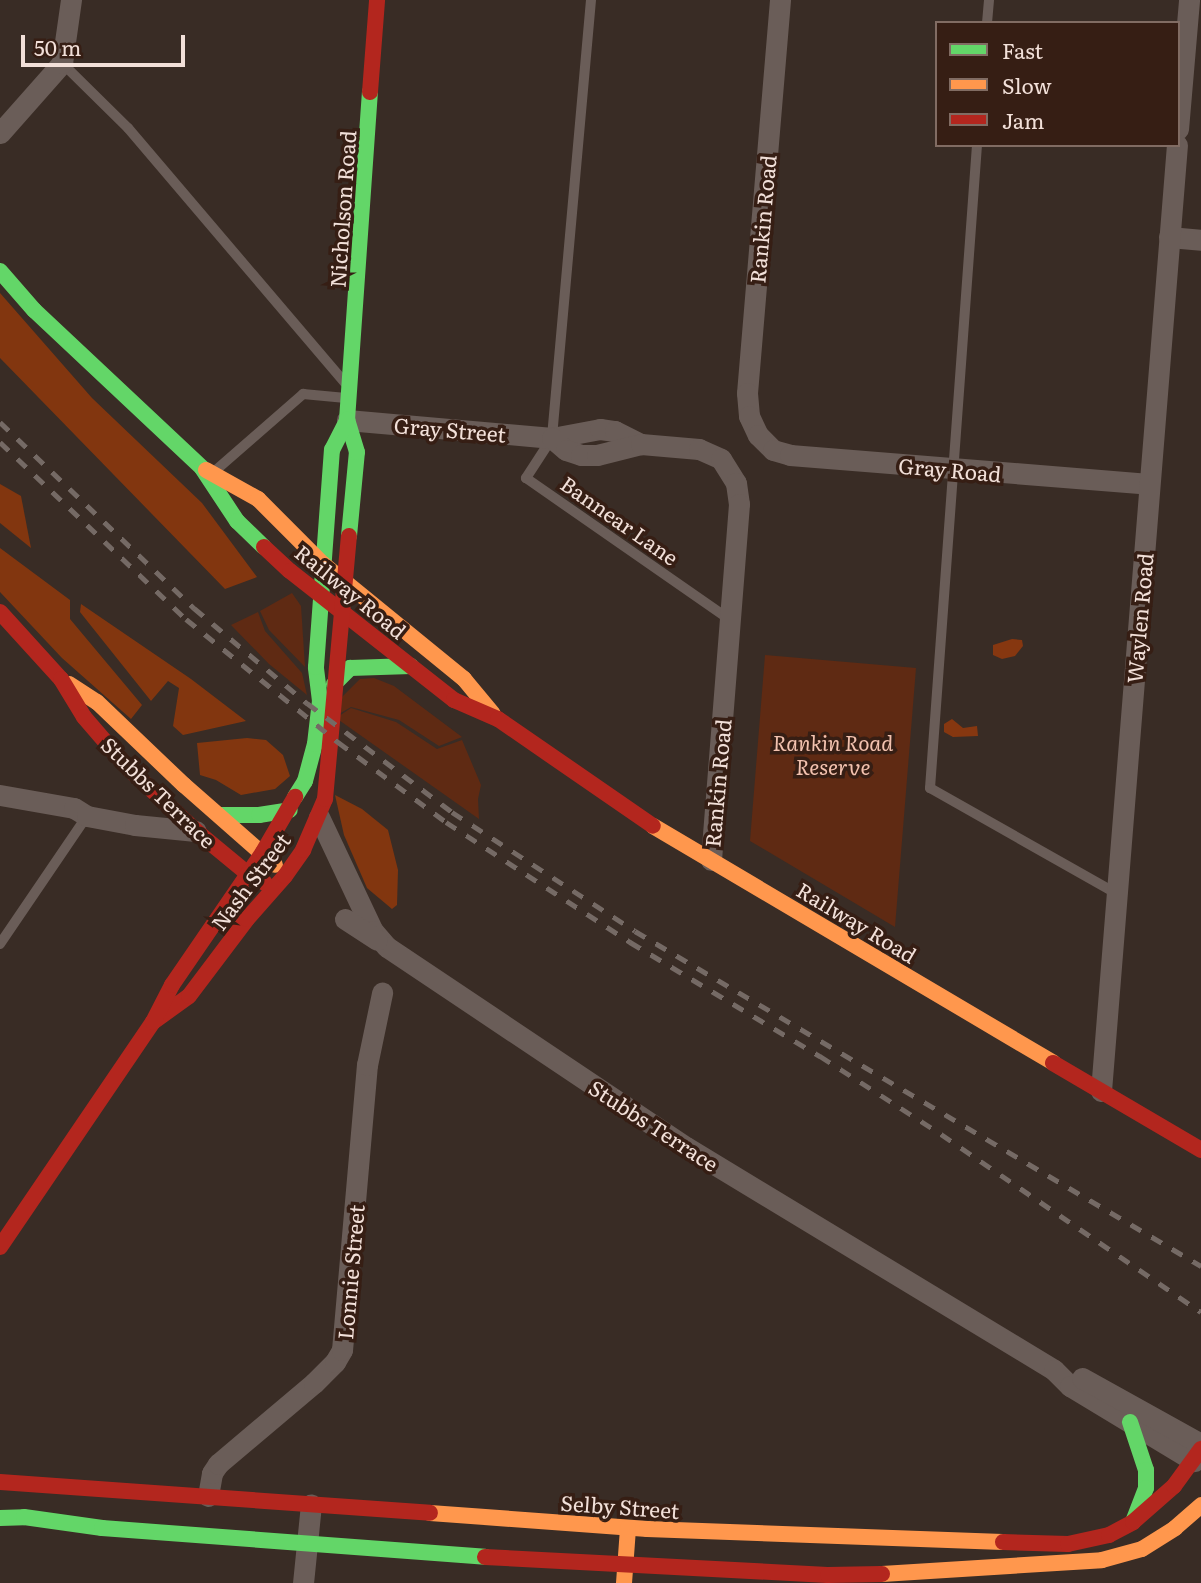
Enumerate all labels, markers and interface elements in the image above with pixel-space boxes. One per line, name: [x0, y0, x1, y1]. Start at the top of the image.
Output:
scale bar: [24, 21, 189, 65]
legend: [935, 21, 1180, 147]
text: 50 m: [34, 31, 81, 62]
text: Fast: [1002, 34, 1043, 65]
text: Slow: [1002, 69, 1052, 100]
text: Jam: [1002, 104, 1044, 135]
street label: Nicholson Road: [324, 129, 360, 289]
street label: Rankin Road: [744, 154, 780, 284]
street label: Gray Street: [393, 412, 507, 446]
street label: Gray Road: [898, 452, 1002, 486]
street label: Bannear Lane: [556, 470, 684, 570]
street label: Railway Road: [291, 539, 411, 643]
street label: Waylen Road: [1121, 552, 1157, 684]
street label: Rankin Road: [699, 718, 735, 848]
park label: Rankin Road Reserve: [773, 729, 893, 779]
street label: Stubbs Terrace: [97, 731, 221, 853]
street label: Nash Street: [205, 827, 295, 935]
street label: Railway Road: [793, 876, 921, 968]
street label: Stubbs Terrace: [585, 1074, 723, 1176]
street label: Lonnie Street: [332, 1204, 368, 1340]
street label: Selby Street: [560, 1489, 680, 1523]

